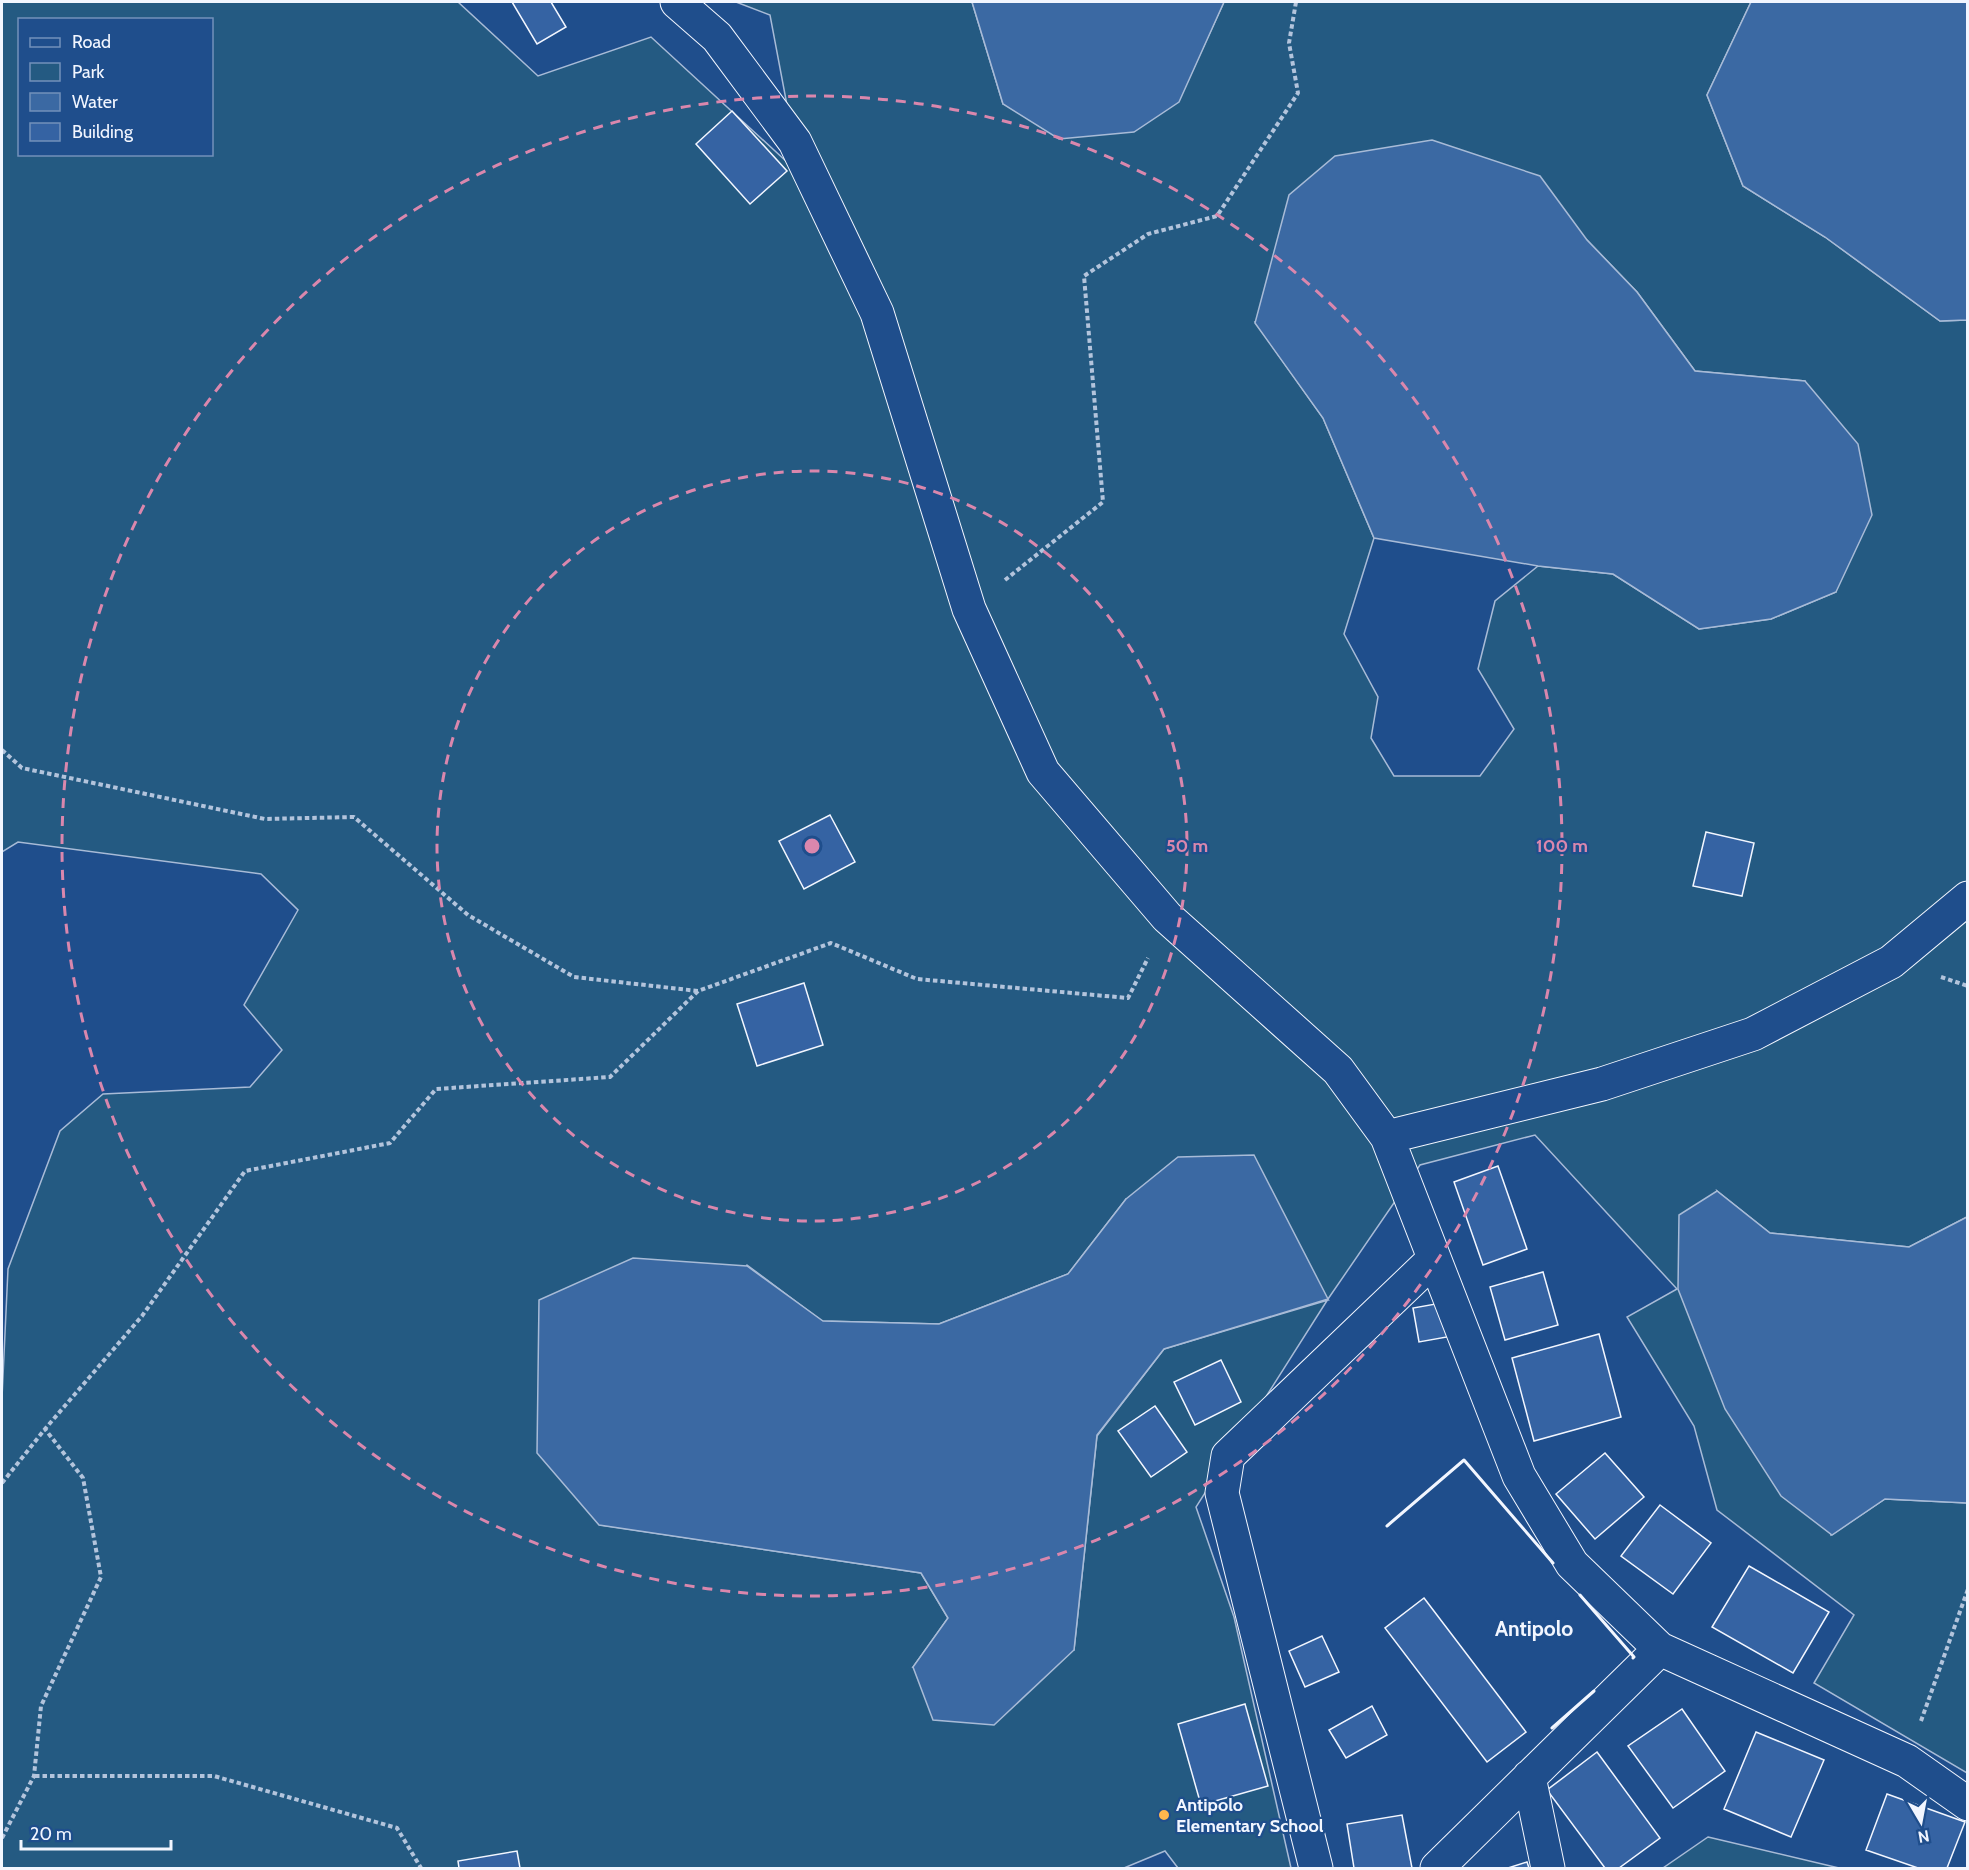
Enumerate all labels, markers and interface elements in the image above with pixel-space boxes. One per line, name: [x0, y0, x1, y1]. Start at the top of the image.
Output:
legend: [18, 18, 213, 156]
text: Road: [72, 31, 111, 53]
text: Park: [72, 61, 105, 83]
text: Water: [72, 91, 118, 113]
text: Building: [72, 121, 134, 143]
text: 50 m: [1166, 835, 1208, 857]
text: 100 m: [1536, 835, 1588, 857]
centre of rings: [802, 836, 822, 856]
district label: Antipolo: [1495, 1616, 1573, 1641]
north arrow: [1891, 1792, 1951, 1852]
place label: Antipolo Elementary School: [1176, 1794, 1324, 1837]
marker: Antipolo Elementary School: [1157, 1808, 1171, 1822]
scale bar: [21, 1813, 171, 1851]
text: 20 m: [30, 1823, 72, 1845]
text: N: [1916, 1826, 1931, 1847]

